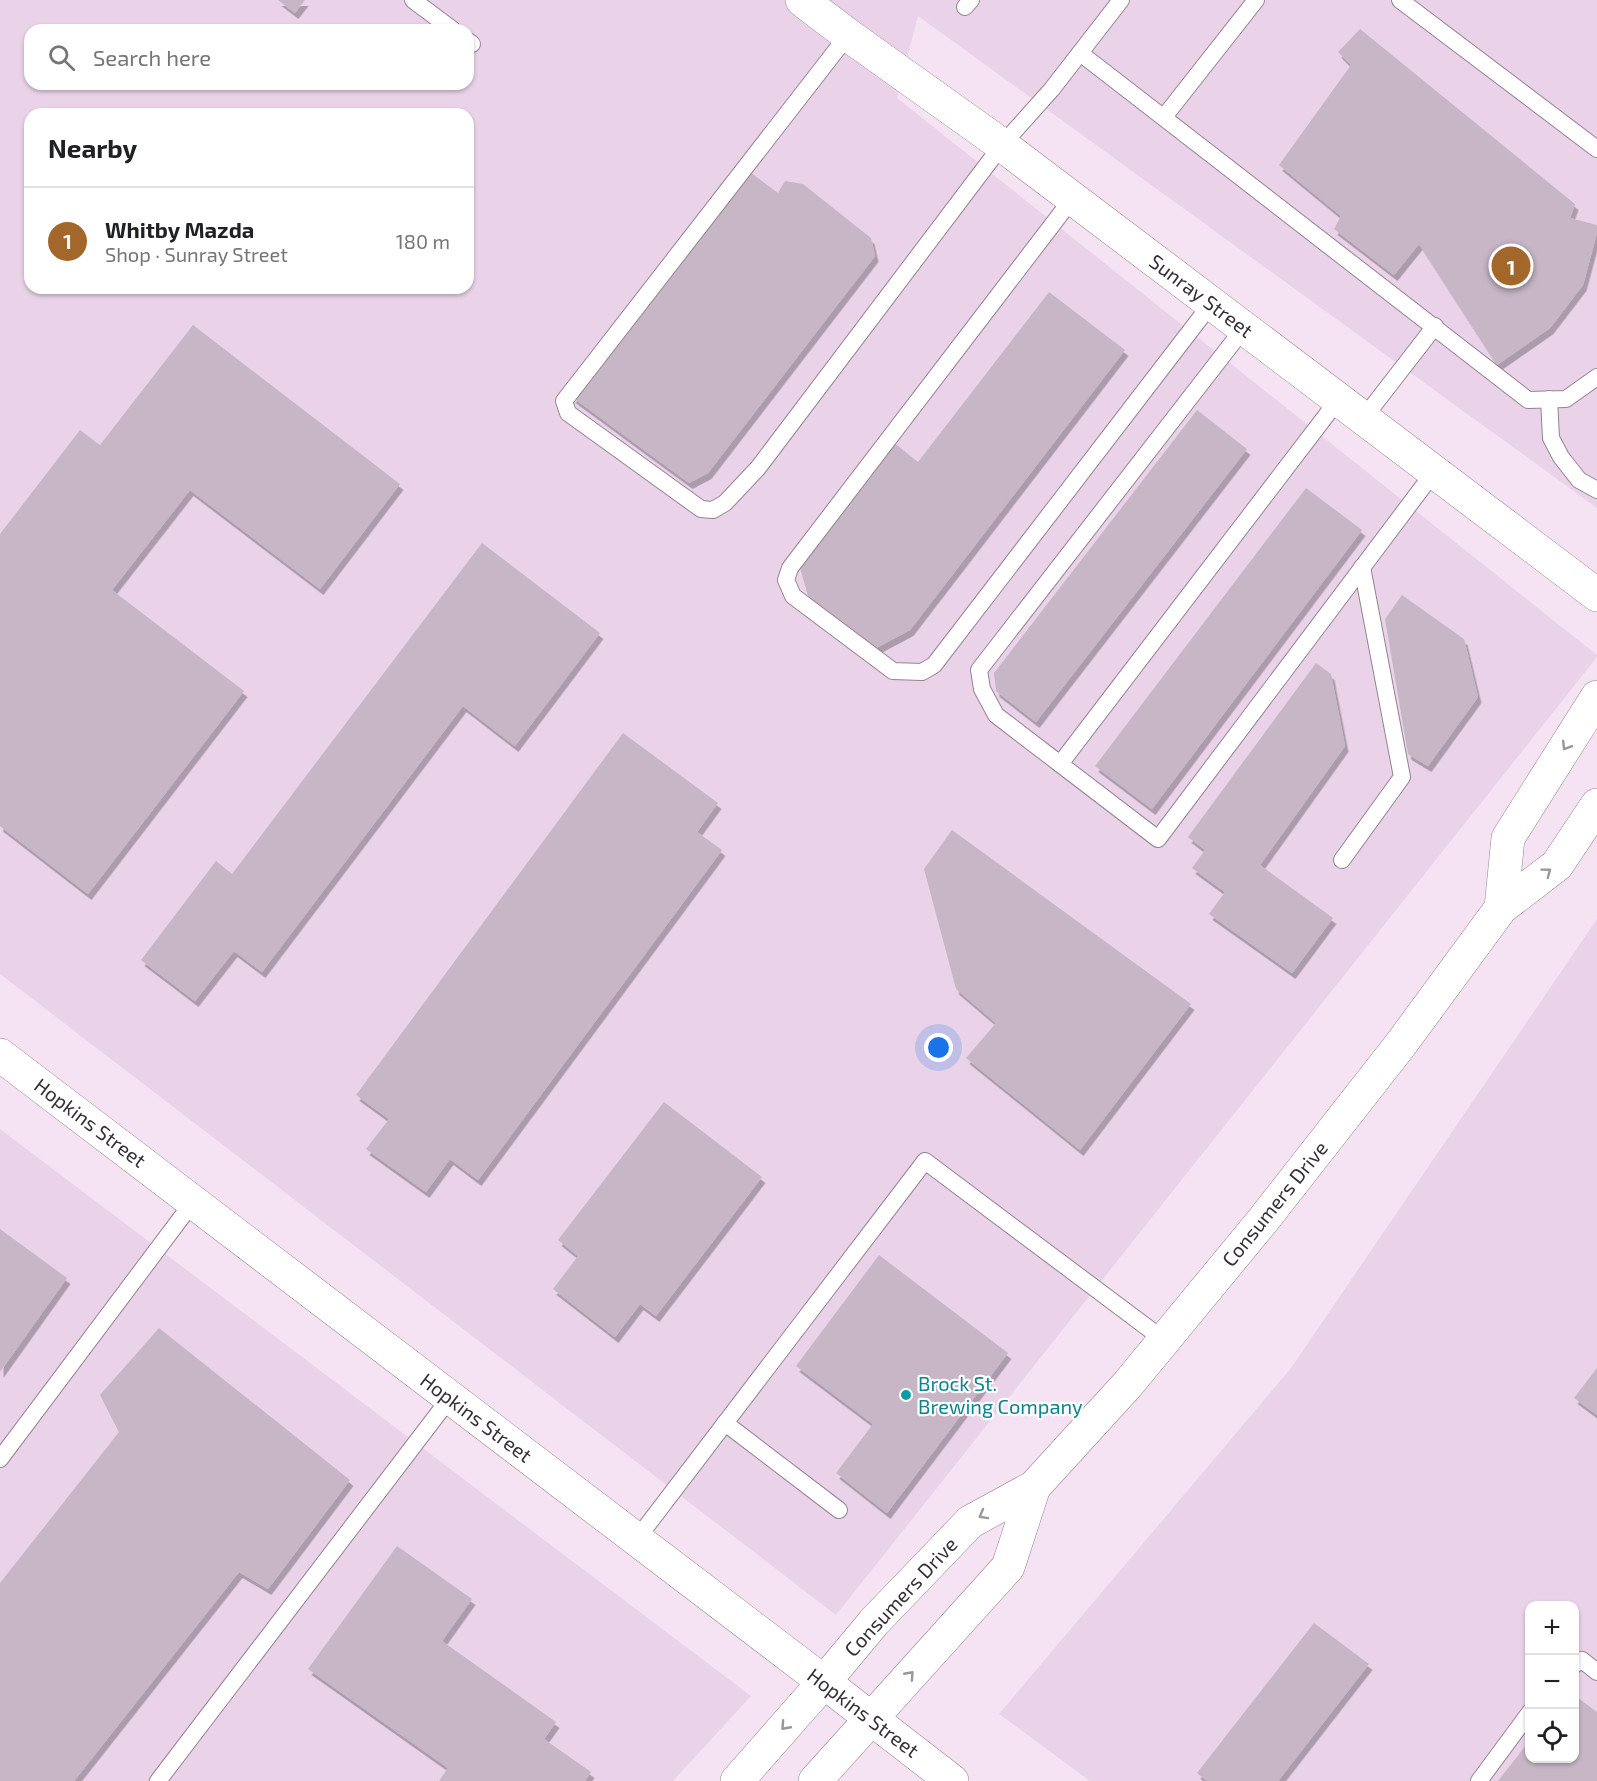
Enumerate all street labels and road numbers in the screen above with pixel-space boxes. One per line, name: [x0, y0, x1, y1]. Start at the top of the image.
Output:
street label: Sunray Street: [1145, 248, 1258, 342]
street label: Hopkins Street: [30, 1073, 151, 1172]
street label: Consumers Drive: [1216, 1136, 1332, 1271]
street label: Hopkins Street: [416, 1368, 537, 1467]
street label: Consumers Drive: [839, 1532, 962, 1661]
street label: Hopkins Street: [803, 1663, 924, 1762]

